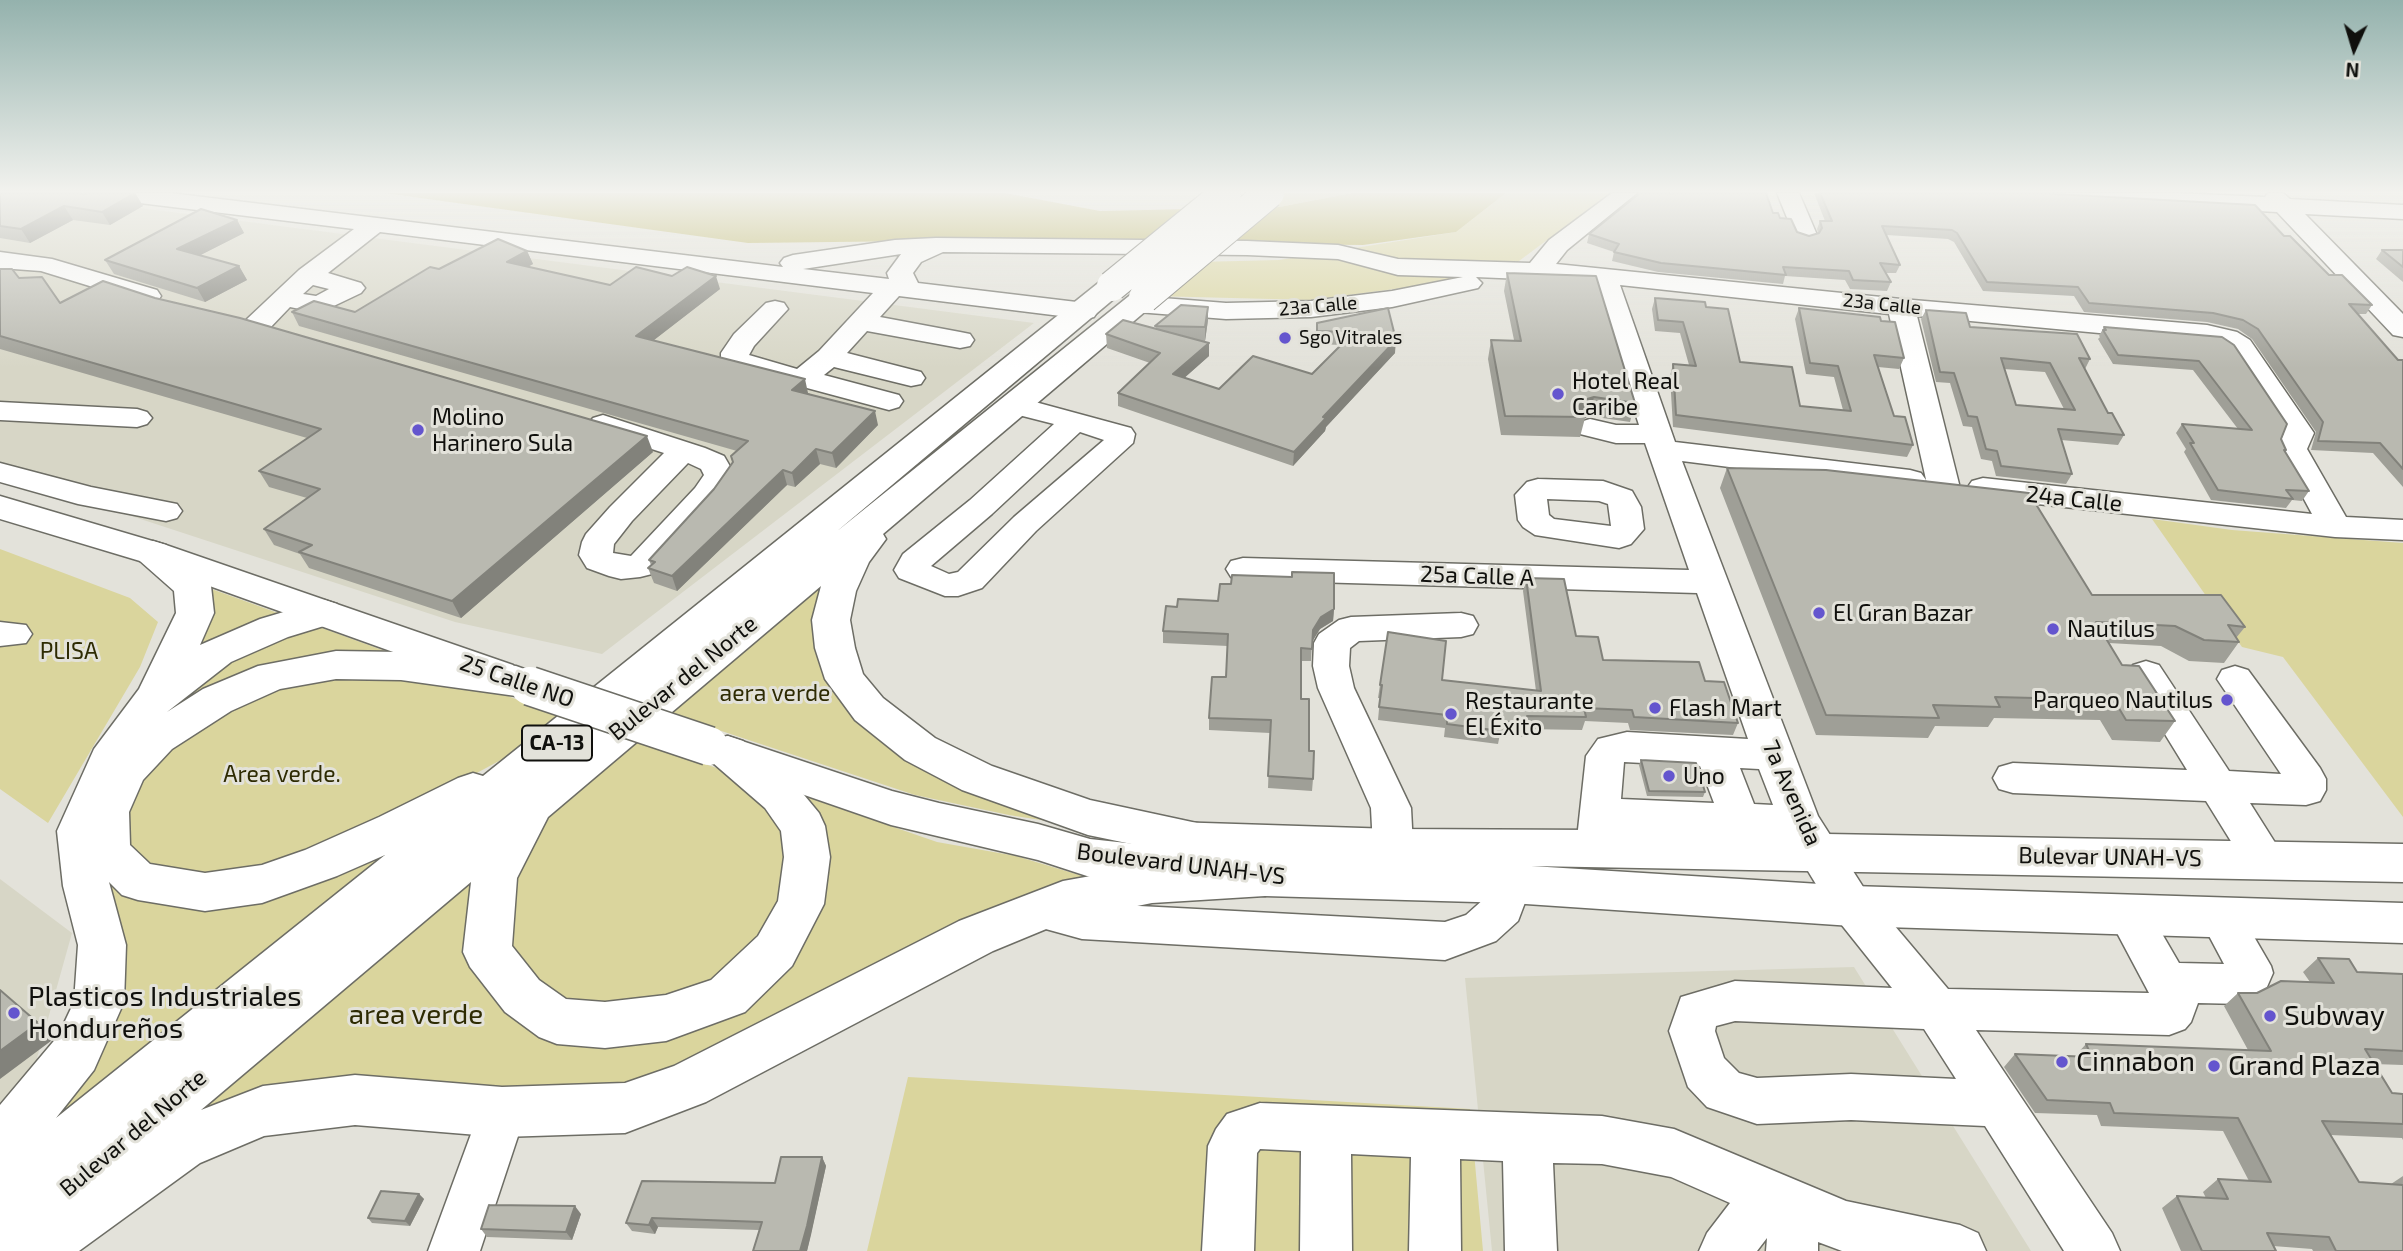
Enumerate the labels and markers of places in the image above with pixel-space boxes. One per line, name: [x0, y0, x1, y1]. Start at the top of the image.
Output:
place label: Sgo Vitrales: [1299, 327, 1402, 349]
marker: Sgo Vitrales: [1277, 330, 1293, 346]
place label: Hotel Real Caribe: [1572, 367, 1679, 421]
marker: Hotel Real Caribe: [1550, 386, 1566, 402]
place label: Molino Harinero Sula: [432, 403, 573, 457]
marker: Molino Harinero Sula: [410, 422, 426, 438]
place label: El Gran Bazar: [1833, 599, 1973, 627]
marker: El Gran Bazar: [1811, 605, 1827, 621]
place label: Nautilus: [2067, 615, 2155, 643]
marker: Nautilus: [2045, 621, 2061, 637]
place label: Parqueo Nautilus: [2033, 686, 2213, 714]
place label: Restaurante El Éxito: [1465, 687, 1594, 741]
marker: Parqueo Nautilus: [2219, 692, 2235, 708]
place label: Flash Mart: [1669, 694, 1782, 722]
marker: Flash Mart: [1647, 700, 1663, 716]
marker: Restaurante El Éxito: [1443, 706, 1459, 722]
place label: Uno: [1683, 762, 1725, 790]
marker: Uno: [1661, 768, 1677, 784]
place label: Plasticos Industriales Hondureños: [28, 980, 302, 1046]
place label: Subway: [2284, 999, 2385, 1033]
marker: Plasticos Industriales Hondureños: [6, 1005, 22, 1021]
marker: Subway: [2262, 1008, 2278, 1024]
place label: Cinnabon: [2076, 1045, 2195, 1079]
place label: Grand Plaza: [2228, 1049, 2381, 1083]
marker: Cinnabon: [2054, 1054, 2070, 1070]
marker: Grand Plaza: [2206, 1058, 2222, 1074]

